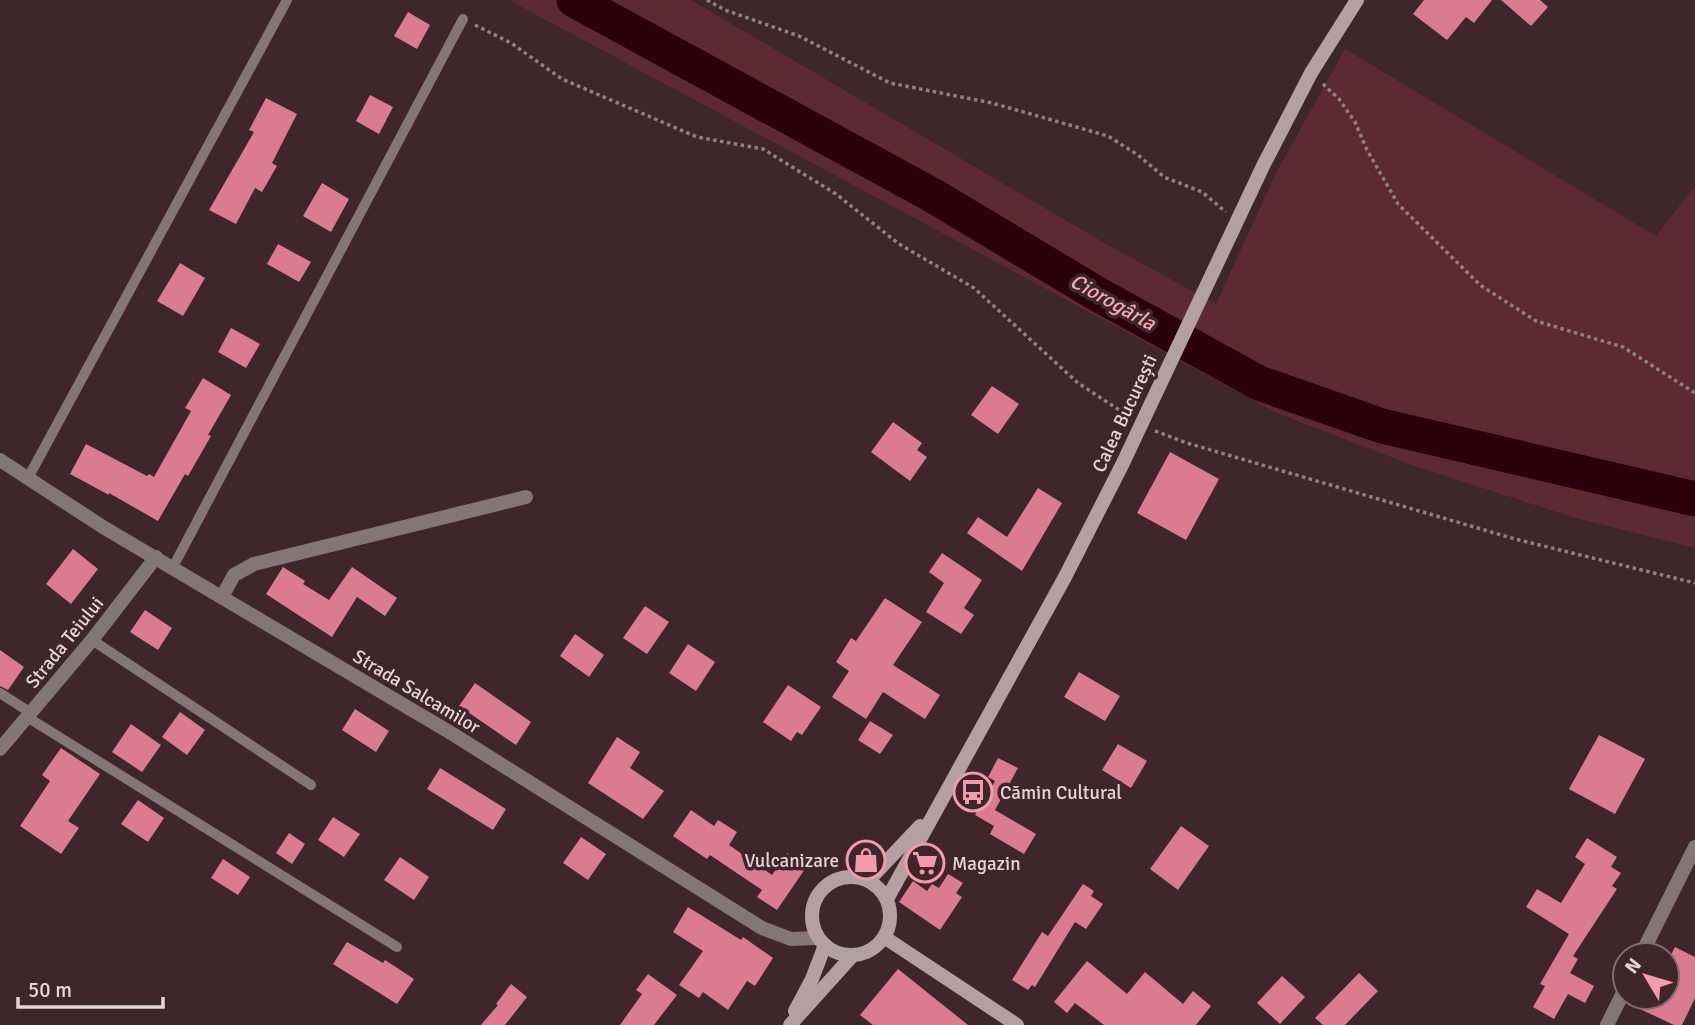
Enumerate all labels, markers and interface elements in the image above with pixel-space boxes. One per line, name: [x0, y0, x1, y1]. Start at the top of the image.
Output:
water label: Ciorogârla: [1066, 268, 1162, 337]
street label: Calea București: [1087, 351, 1163, 476]
street label: Strada Teiului: [20, 592, 109, 693]
street label: Strada Salcamilor: [348, 644, 484, 739]
bus stop icon: Cămin Cultural: [952, 771, 994, 813]
place label: Cămin Cultural: [1000, 781, 1122, 805]
shop icon: Vulcanizare: [845, 839, 887, 881]
supermarket icon: Magazin: [904, 842, 946, 884]
place label: Vulcanizare: [745, 849, 839, 873]
place label: Magazin: [952, 852, 1021, 876]
north arrow: [1611, 941, 1681, 1011]
text: N: [1620, 954, 1647, 979]
scale bar: [18, 965, 163, 1009]
text: 50 m: [28, 977, 72, 1003]

